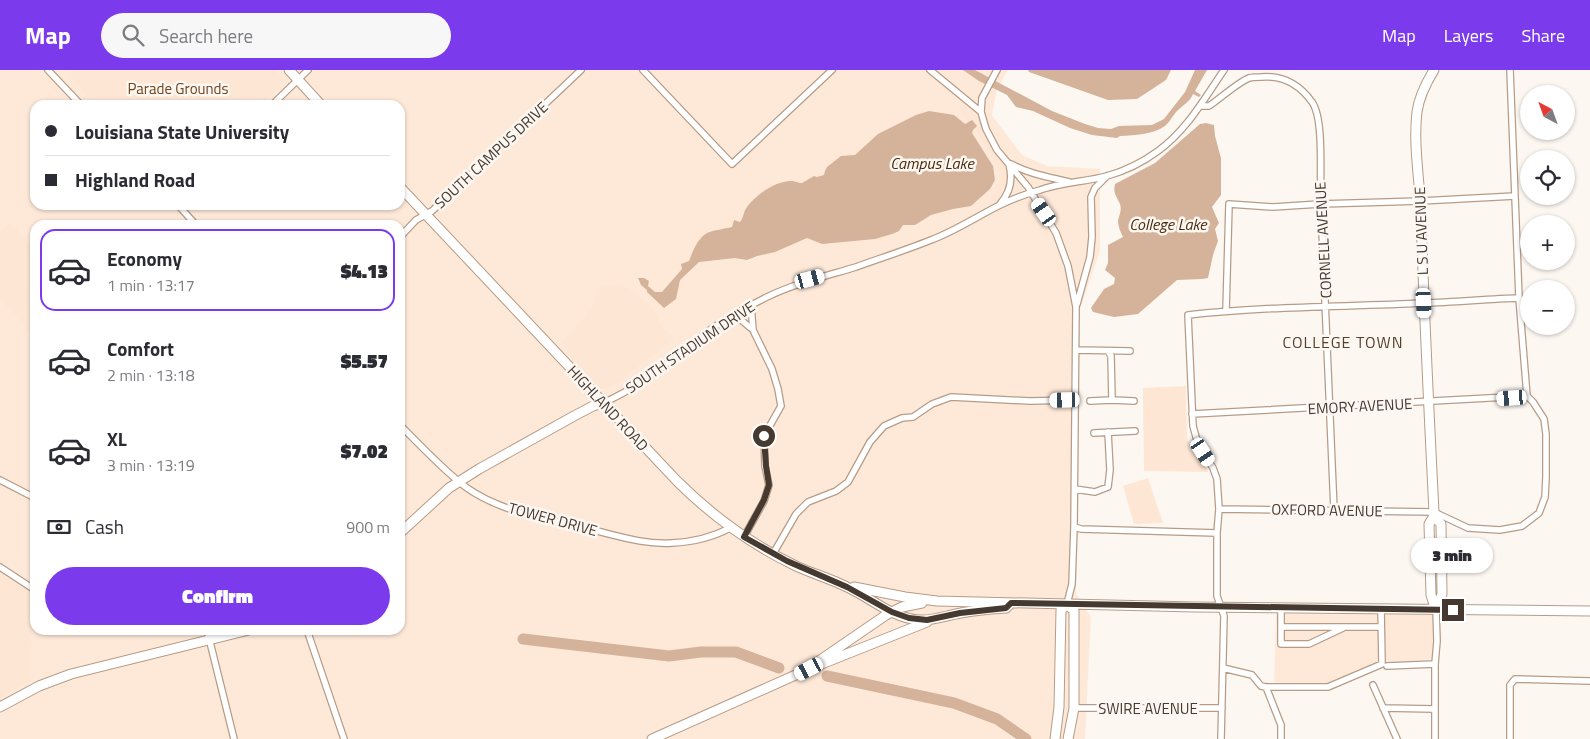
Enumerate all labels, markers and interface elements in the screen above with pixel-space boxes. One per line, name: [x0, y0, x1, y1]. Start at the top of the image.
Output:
search box: [101, 13, 451, 58]
text: Map: [25, 17, 71, 53]
icon: search: [119, 21, 147, 49]
text: Search here: [159, 21, 253, 50]
text: Map: [1382, 22, 1416, 49]
text: Layers: [1444, 22, 1493, 49]
text: Share: [1521, 22, 1565, 49]
park label: Parade Grounds: [128, 77, 229, 100]
north arrow: [1520, 85, 1575, 140]
map controls: [1520, 85, 1575, 335]
street label: SOUTH CAMPUS DRIVE: [429, 96, 553, 214]
text: Louisiana State University: [75, 117, 289, 146]
button: locate: [1520, 150, 1575, 205]
water label: Campus Lake: [890, 151, 975, 175]
text: Highland Road: [75, 165, 195, 194]
street label: CORNELL AVENUE: [1308, 181, 1338, 299]
street label: L S U AVENUE: [1408, 186, 1434, 276]
car: [1029, 195, 1058, 229]
water label: College Lake: [1129, 212, 1208, 236]
button: +: [1520, 215, 1575, 270]
text: Economy: [107, 244, 182, 273]
icon: car: [47, 248, 92, 293]
text: $4.13: [341, 256, 388, 285]
car: [793, 268, 826, 290]
text: 1 min · 13:17: [107, 273, 195, 297]
button: −: [1520, 280, 1575, 335]
car: [1415, 288, 1432, 318]
street label: SOUTH STADIUM DRIVE: [621, 295, 759, 399]
district label: COLLEGE TOWN: [1283, 330, 1403, 354]
text: Comfort: [107, 334, 174, 363]
icon: car: [47, 338, 92, 383]
text: $5.57: [341, 346, 388, 375]
street label: HIGHLAND ROAD: [562, 360, 654, 456]
text: 2 min · 13:18: [107, 363, 195, 387]
car: [1496, 389, 1527, 407]
car: [1049, 392, 1080, 408]
street label: EMORY AVENUE: [1307, 392, 1413, 420]
text: XL: [107, 424, 127, 453]
route start: [753, 425, 775, 447]
icon: car: [47, 428, 92, 473]
car: [1188, 435, 1217, 469]
text: $7.02: [341, 436, 388, 465]
text: 3 min · 13:19: [107, 453, 195, 477]
street label: TOWER DRIVE: [506, 496, 600, 542]
street label: OXFORD AVENUE: [1271, 498, 1383, 522]
text: Cash: [85, 512, 124, 541]
icon: cash: [45, 513, 73, 541]
text: 900 m: [346, 515, 390, 539]
callout: 3 min: [1412, 538, 1494, 572]
text: 3 min: [1432, 543, 1472, 567]
button: Confirm: [45, 567, 390, 625]
route end: [1442, 599, 1464, 621]
car: [792, 656, 825, 682]
street label: SWIRE AVENUE: [1098, 697, 1198, 720]

